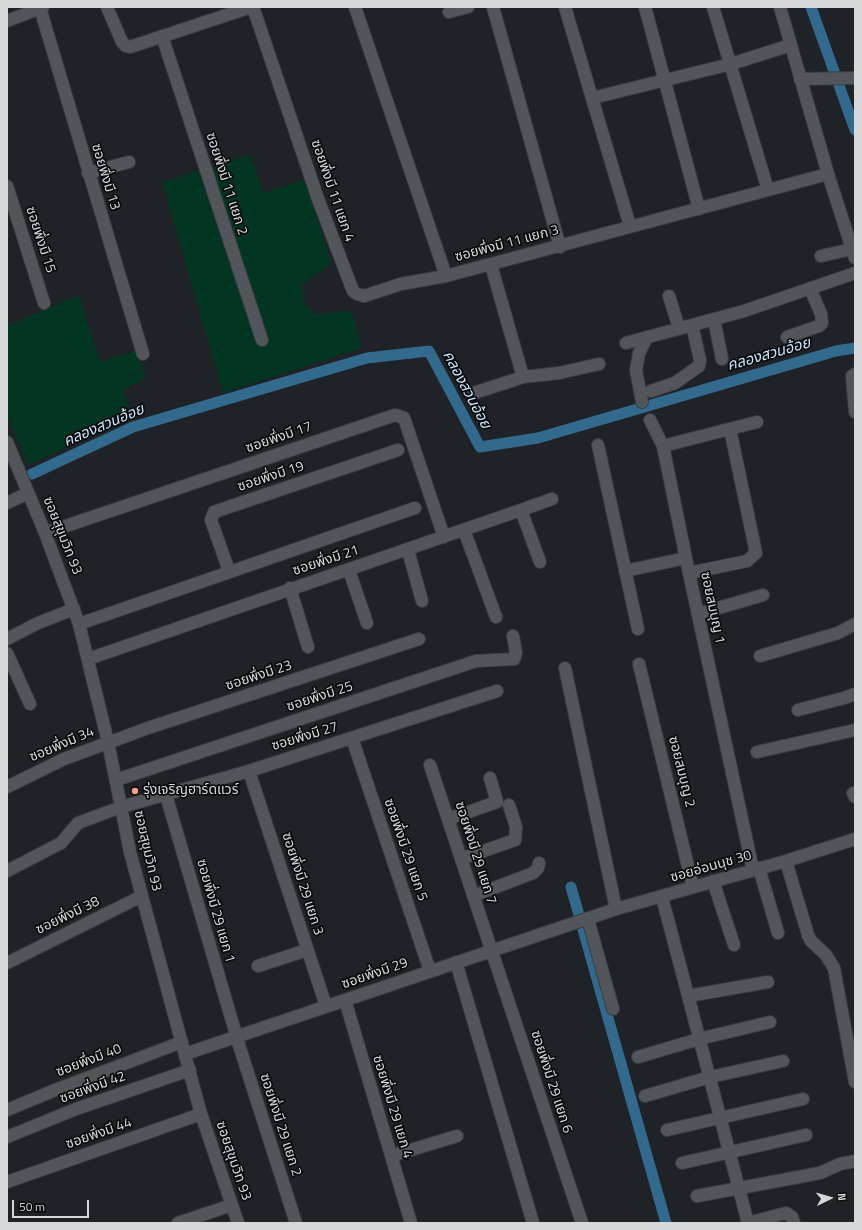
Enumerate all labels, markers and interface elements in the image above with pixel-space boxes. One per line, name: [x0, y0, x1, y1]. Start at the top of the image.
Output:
street label: ซอยพึ่งมี 11 แยก 2: [201, 131, 251, 237]
street label: ซอยพึ่งมี 11 แยก 4: [307, 138, 357, 244]
street label: ซอยพึ่งมี 13: [87, 142, 123, 212]
street label: ซอยพึ่งมี 15: [21, 205, 59, 275]
street label: ซอยพึ่งมี 11 แยก 3: [453, 222, 561, 266]
water label: คลองสวนอ้อย: [725, 335, 813, 375]
water label: คลองสวนอ้อย: [438, 348, 494, 432]
water label: คลองสวนอ้อย: [61, 401, 147, 451]
street label: ซอยพึ่งมี 17: [244, 419, 314, 457]
street label: ซอยพึ่งมี 19: [236, 458, 306, 496]
street label: ซอยสุขุมวิท 93: [39, 495, 85, 577]
street label: ซอยพึ่งมี 21: [291, 542, 361, 580]
street label: ซอยสมบุญ 1: [696, 571, 728, 645]
street label: ซอยพึ่งมี 23: [224, 657, 294, 695]
street label: ซอยพึ่งมี 25: [285, 678, 355, 716]
street label: ซอยพึ่งมี 27: [270, 719, 340, 755]
street label: ซอยพึ่งมี 34: [27, 724, 97, 766]
street label: ซอยสมบุญ 2: [664, 735, 698, 809]
place label: รุ่งเจริญฮาร์ดแวร์: [143, 783, 239, 799]
marker: รุ่งเจริญฮาร์ดแวร์: [130, 786, 140, 796]
street label: ซอยพึ่งมี 29 แยก 5: [380, 797, 430, 903]
street label: ซอยพึ่งมี 29 แยก 7: [450, 800, 500, 906]
street label: ซอยสุขุมวิท 93: [130, 809, 164, 893]
street label: ซอยพึ่งมี 29 แยก 3: [277, 831, 327, 937]
street label: ซอยอ่อนนุช 30: [668, 847, 754, 887]
street label: ซอยพึ่งมี 29 แยก 1: [192, 857, 238, 965]
street label: ซอยพึ่งมี 38: [33, 893, 103, 939]
street label: ซอยพึ่งมี 29: [340, 955, 410, 993]
street label: ซอยพึ่งมี 29 แยก 6: [526, 1029, 576, 1135]
street label: ซอยพึ่งมี 40: [54, 1041, 124, 1081]
street label: ซอยพึ่งมี 29 แยก 4: [368, 1053, 416, 1161]
street label: ซอยพึ่งมี 42: [58, 1068, 128, 1108]
street label: ซอยพึ่งมี 29 แยก 2: [255, 1072, 305, 1178]
street label: ซอยพึ่งมี 44: [64, 1115, 134, 1153]
street label: ซอยสุขุมวิท 93: [212, 1119, 254, 1203]
north arrow: [810, 1178, 850, 1218]
scale bar: [14, 1192, 91, 1218]
text: N: [834, 1192, 850, 1201]
text: 50 m: [19, 1197, 45, 1216]

